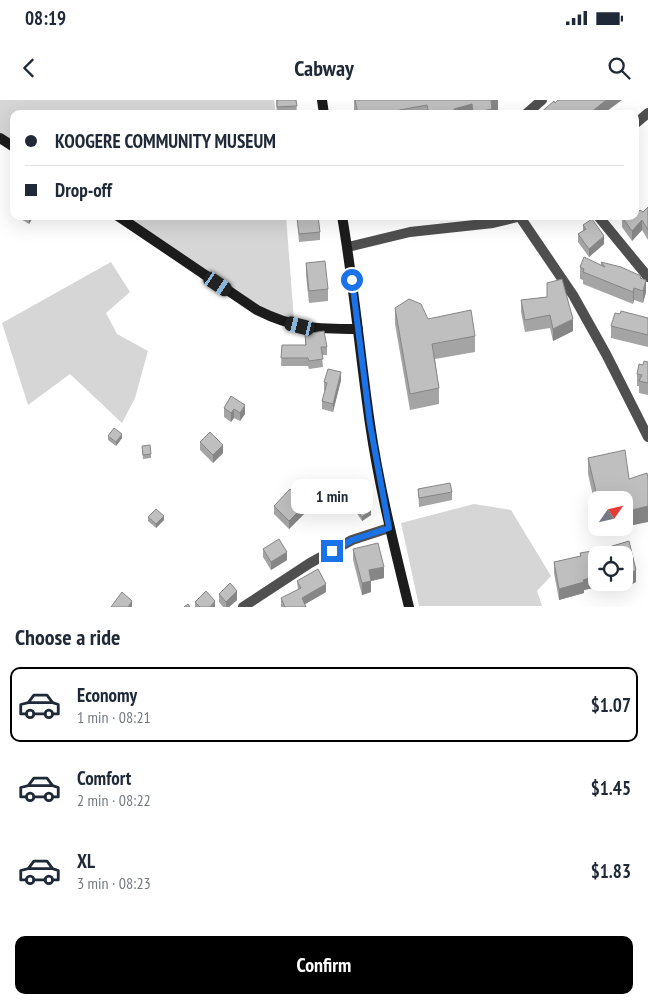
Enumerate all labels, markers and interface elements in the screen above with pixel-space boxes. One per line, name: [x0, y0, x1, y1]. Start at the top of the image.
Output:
text: 08:19: [25, 6, 66, 30]
icon: back: [15, 54, 43, 82]
text: Cabway: [294, 54, 354, 82]
icon: search: [605, 54, 633, 82]
text: KOOGERE COMMUNITY MUSEUM: [55, 129, 276, 153]
text: Drop-off: [55, 178, 112, 202]
car: [201, 269, 234, 299]
route start: [341, 269, 363, 291]
car: [283, 315, 316, 337]
callout: 1 min: [291, 478, 373, 514]
text: 1 min: [316, 486, 348, 506]
north arrow: [588, 491, 632, 536]
map controls: [588, 491, 633, 591]
route end: [321, 540, 343, 562]
button: locate: [588, 546, 633, 591]
text: Choose a ride: [15, 623, 120, 651]
icon: car: [17, 682, 62, 727]
text: Economy: [77, 683, 137, 707]
text: $1.07: [591, 693, 631, 717]
text: 1 min · 08:21: [77, 707, 151, 727]
icon: car: [17, 765, 62, 810]
text: Comfort: [77, 766, 131, 790]
text: $1.45: [591, 776, 631, 800]
text: 2 min · 08:22: [77, 790, 151, 810]
icon: car: [17, 848, 62, 893]
text: XL: [77, 849, 95, 873]
text: $1.83: [591, 859, 631, 883]
text: 3 min · 08:23: [77, 873, 151, 893]
button: Confirm: [15, 936, 633, 994]

